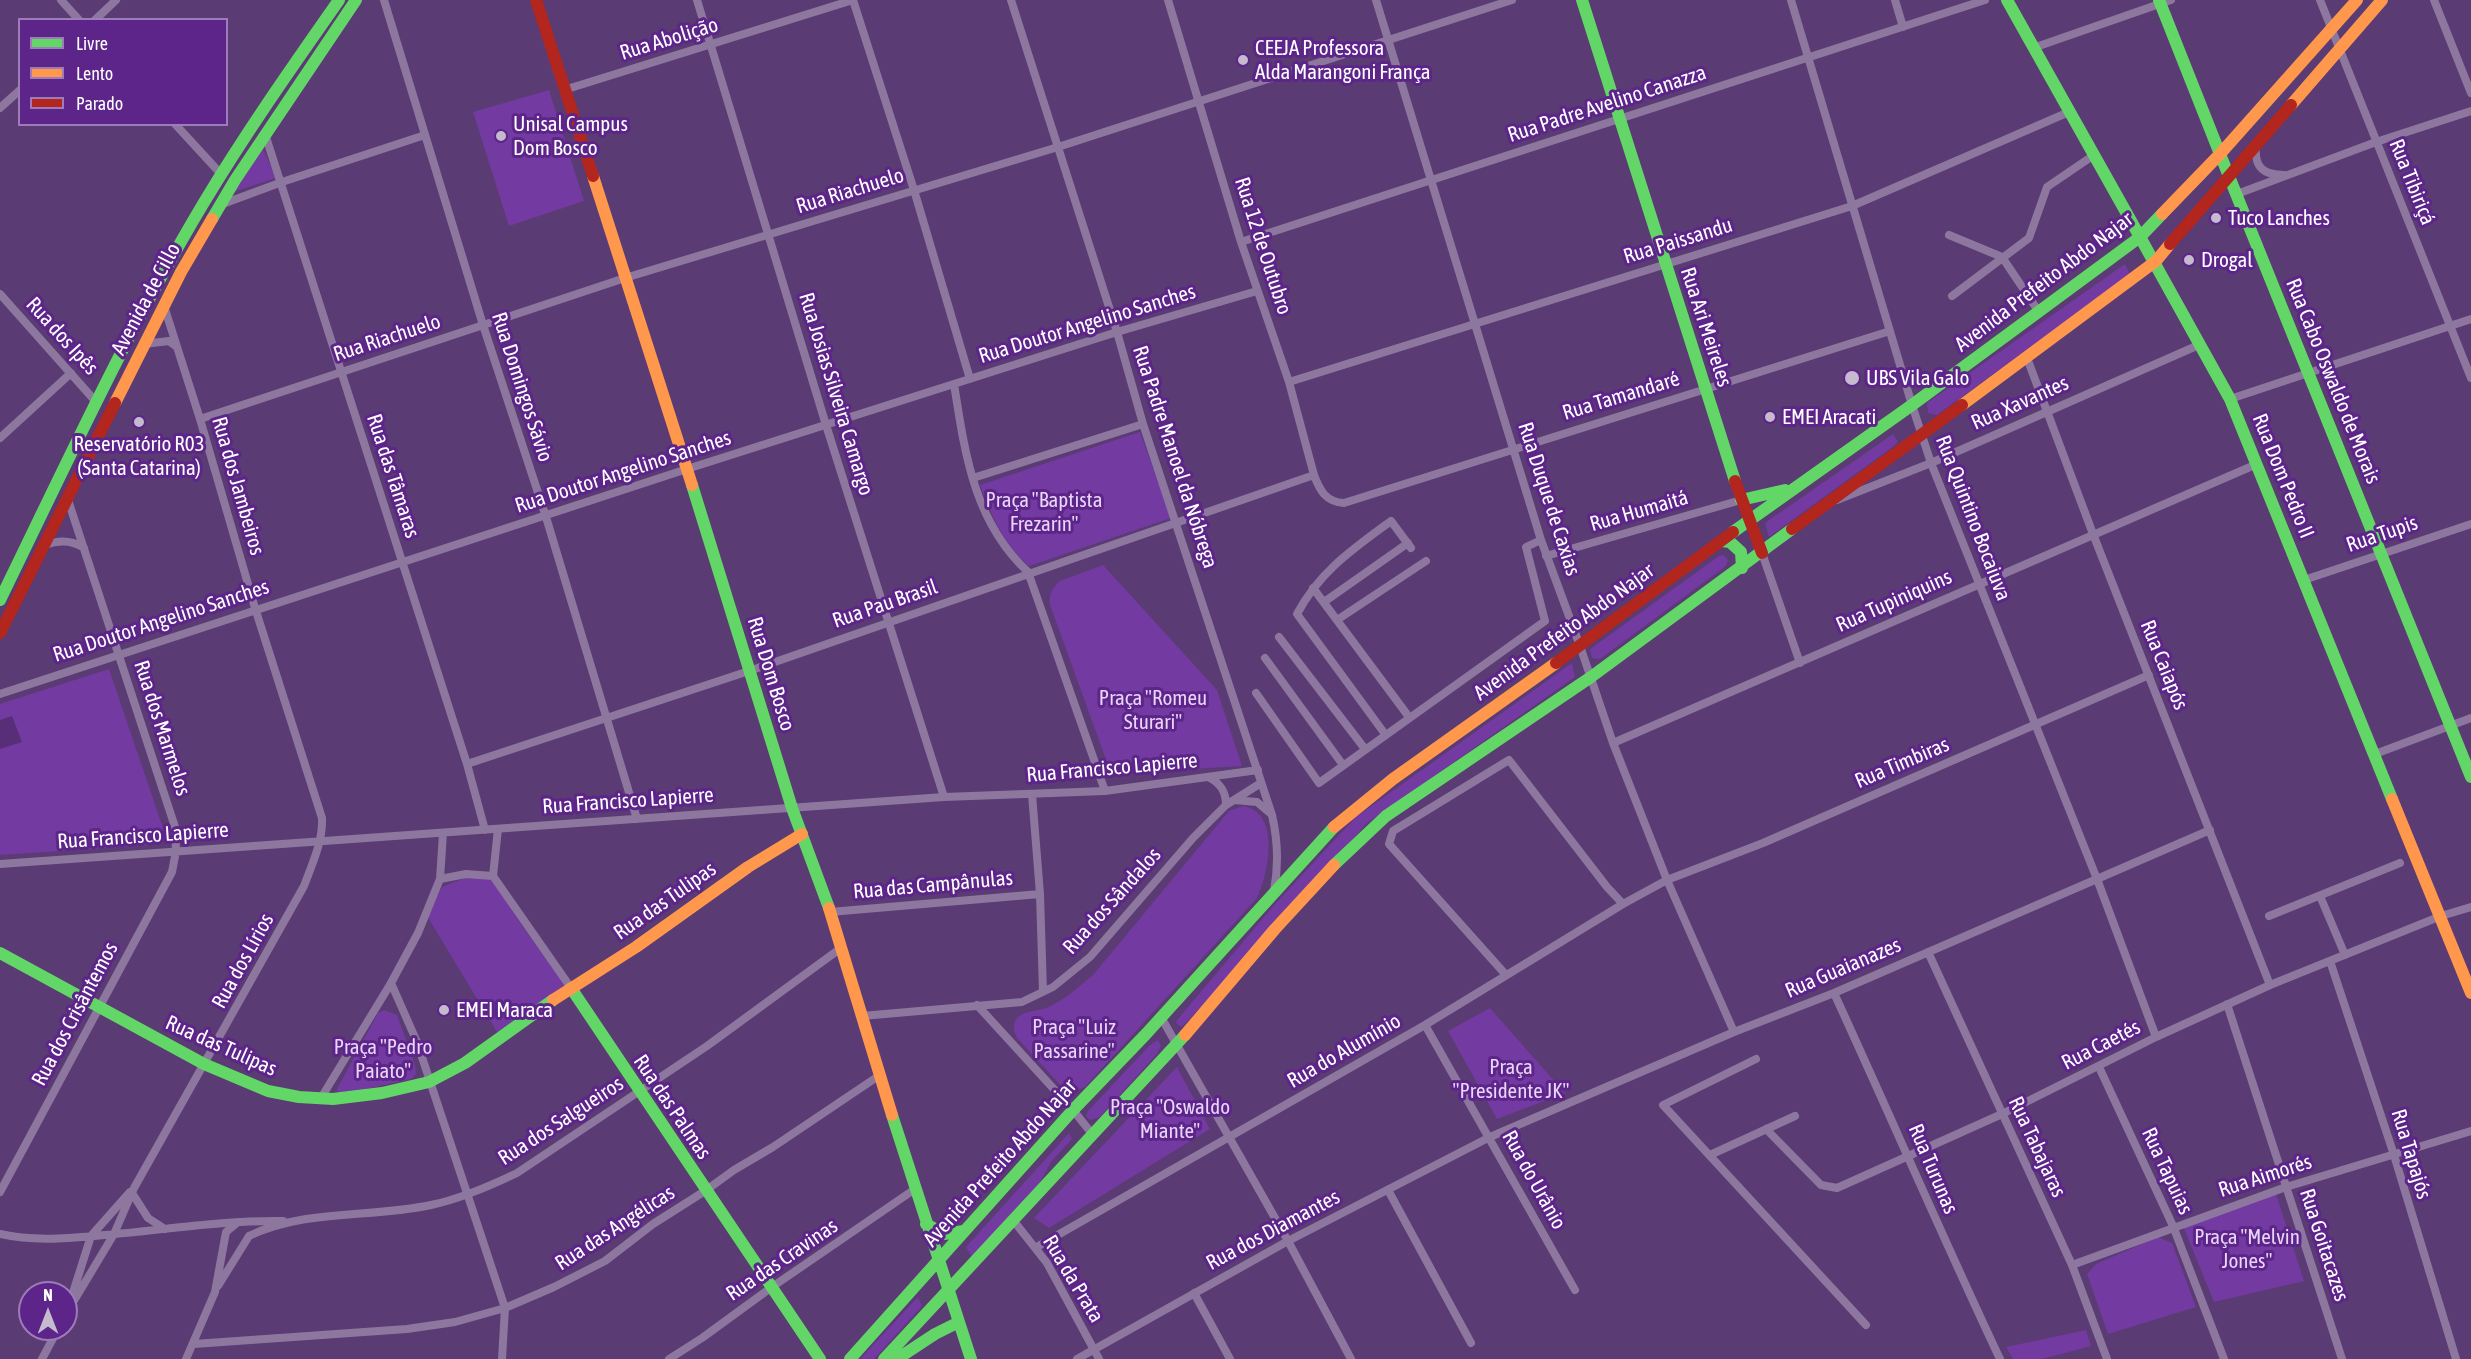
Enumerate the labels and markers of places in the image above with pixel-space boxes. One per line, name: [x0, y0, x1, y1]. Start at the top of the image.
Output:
place label: CEEJA Professora Alda Marangoni França: [1255, 35, 1430, 85]
marker: CEEJA Professora Alda Marangoni França: [1236, 53, 1250, 67]
place label: Unisal Campus Dom Bosco: [513, 111, 628, 161]
marker: Unisal Campus Dom Bosco: [494, 129, 508, 143]
place label: Tuco Lanches: [2228, 205, 2330, 231]
marker: Tuco Lanches: [2209, 211, 2223, 225]
place label: Drogal: [2201, 247, 2253, 273]
marker: Drogal: [2182, 253, 2196, 267]
place label: UBS Vila Galo: [1866, 365, 1969, 391]
marker: UBS Vila Galo: [1843, 369, 1861, 387]
place label: EMEI Aracati: [1782, 404, 1876, 430]
marker: EMEI Aracati: [1763, 410, 1777, 424]
marker: Reservatório R03 (Santa Catarina): [132, 415, 146, 429]
place label: Reservatório R03 (Santa Catarina): [73, 431, 205, 481]
place label: EMEI Maraca: [456, 997, 553, 1023]
marker: EMEI Maraca: [437, 1003, 451, 1017]

